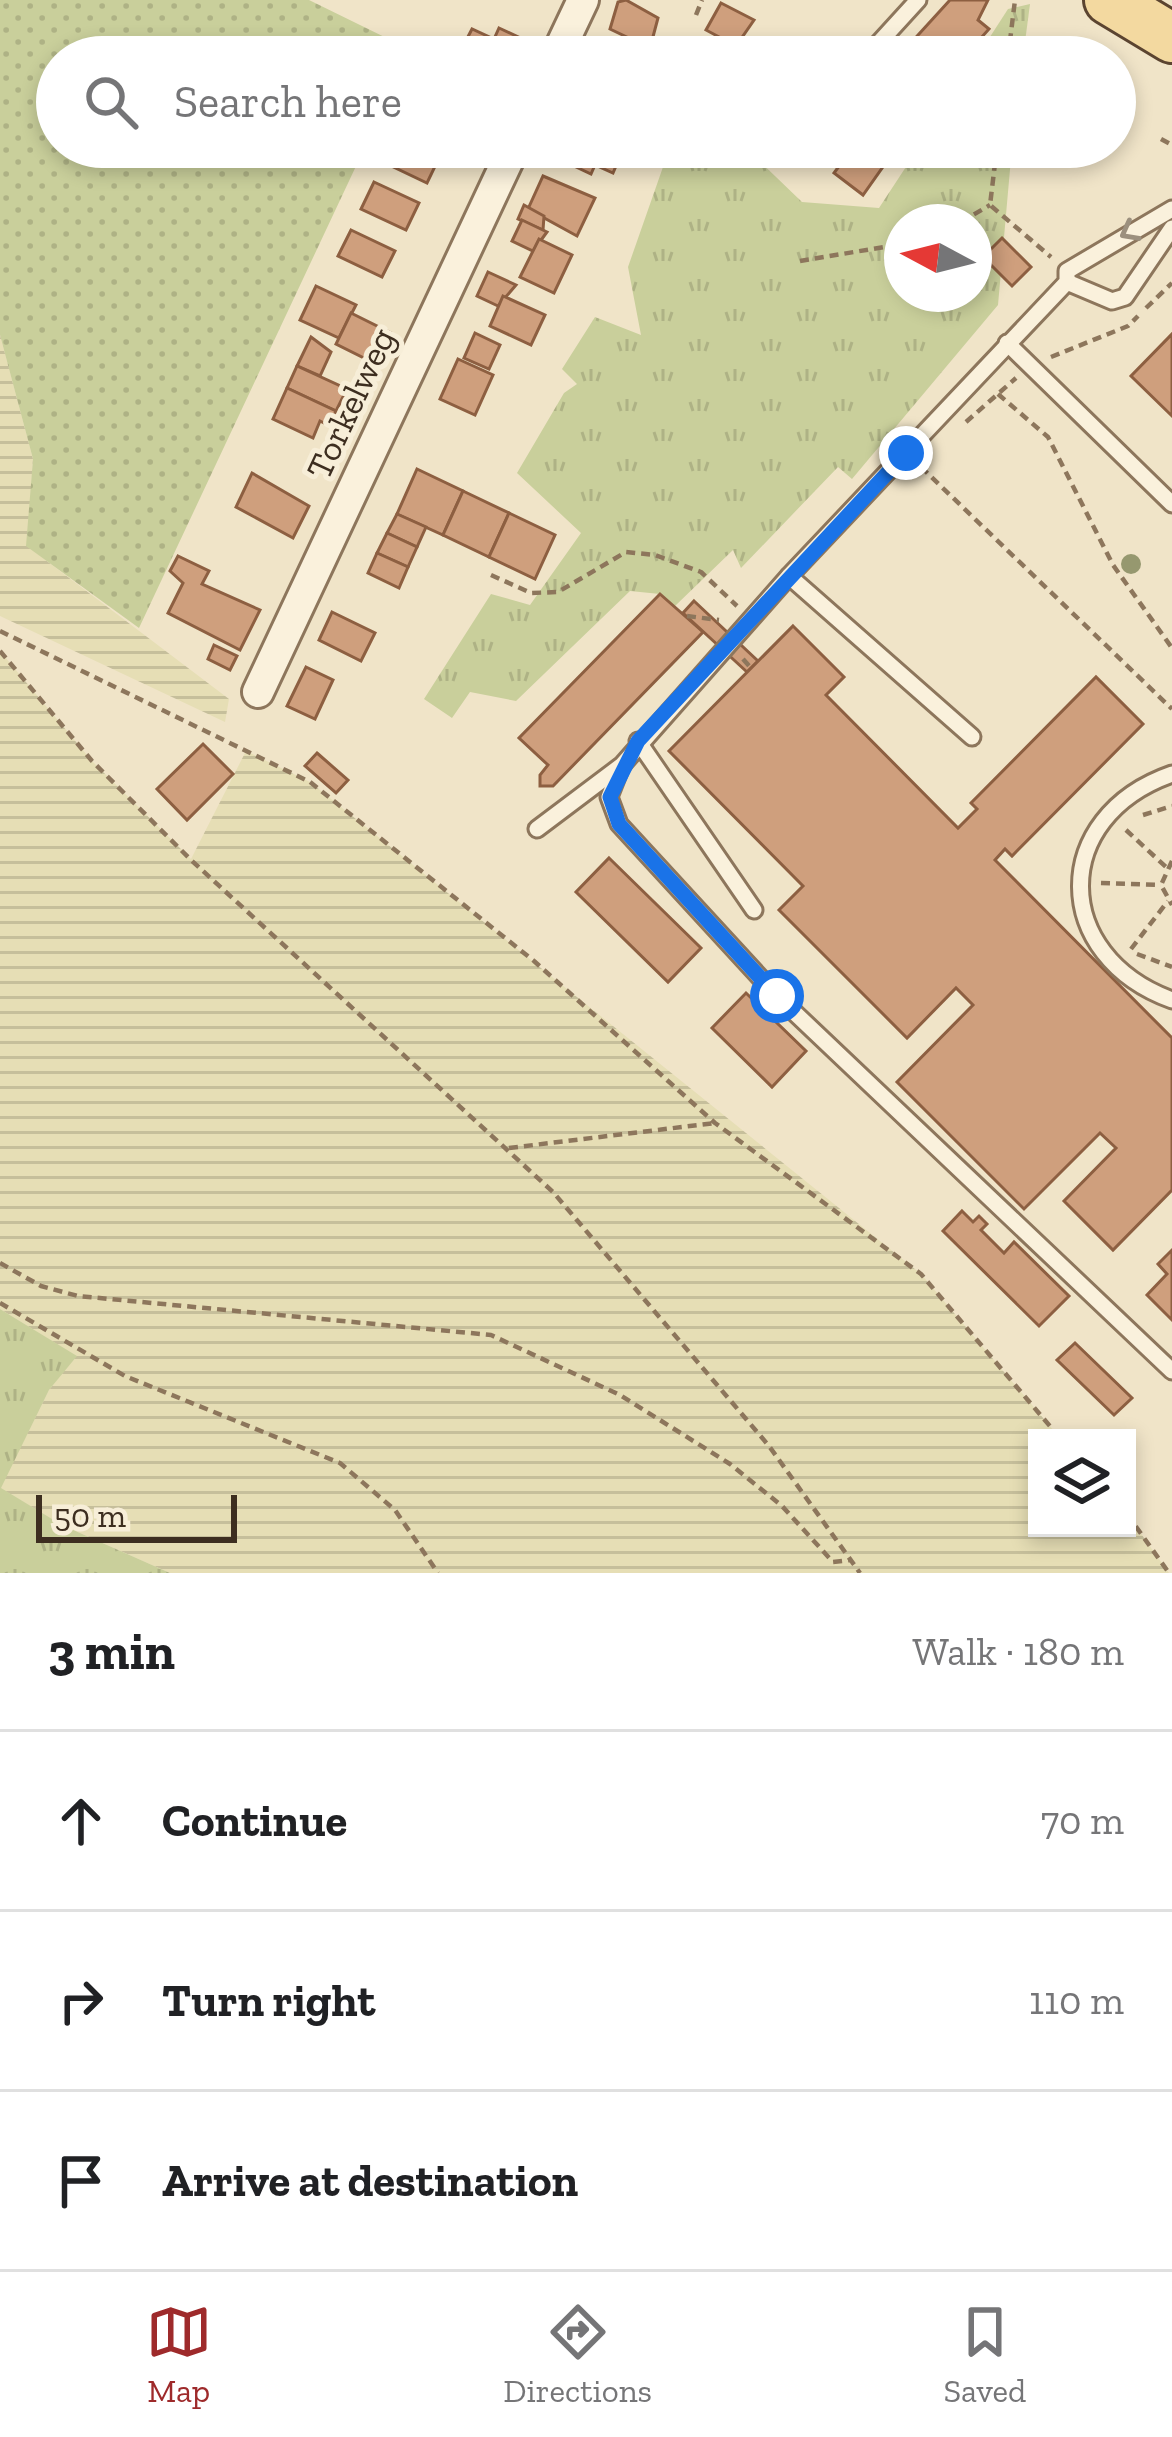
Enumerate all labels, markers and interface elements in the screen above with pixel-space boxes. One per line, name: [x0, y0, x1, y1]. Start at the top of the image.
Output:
search box: [36, 36, 1136, 168]
icon: search: [78, 69, 144, 135]
text: Search here: [174, 75, 402, 129]
north arrow: [884, 204, 992, 312]
one-way arrow: [1121, 218, 1142, 241]
street label: Torkelweg: [297, 321, 404, 485]
route end: [879, 426, 933, 480]
route start: [750, 969, 804, 1023]
map controls: [1028, 1429, 1136, 1537]
button: layers: [1028, 1429, 1136, 1537]
scale bar: [36, 1489, 237, 1542]
text: 50 m: [54, 1496, 126, 1535]
text: 3 min: [48, 1621, 175, 1682]
text: Walk · 180 m: [913, 1628, 1124, 1675]
icon: ahead: [48, 1788, 114, 1854]
text: Continue: [162, 1794, 347, 1848]
text: 70 m: [1041, 1797, 1124, 1844]
icon: right: [48, 1968, 114, 2034]
text: Turn right: [162, 1974, 375, 2028]
text: 110 m: [1029, 1977, 1124, 2024]
icon: arrive: [48, 2148, 114, 2214]
text: Arrive at destination: [162, 2154, 578, 2208]
tab: Map: [146, 2299, 212, 2410]
tab: Directions: [503, 2299, 652, 2410]
tab: Saved: [944, 2299, 1026, 2410]

